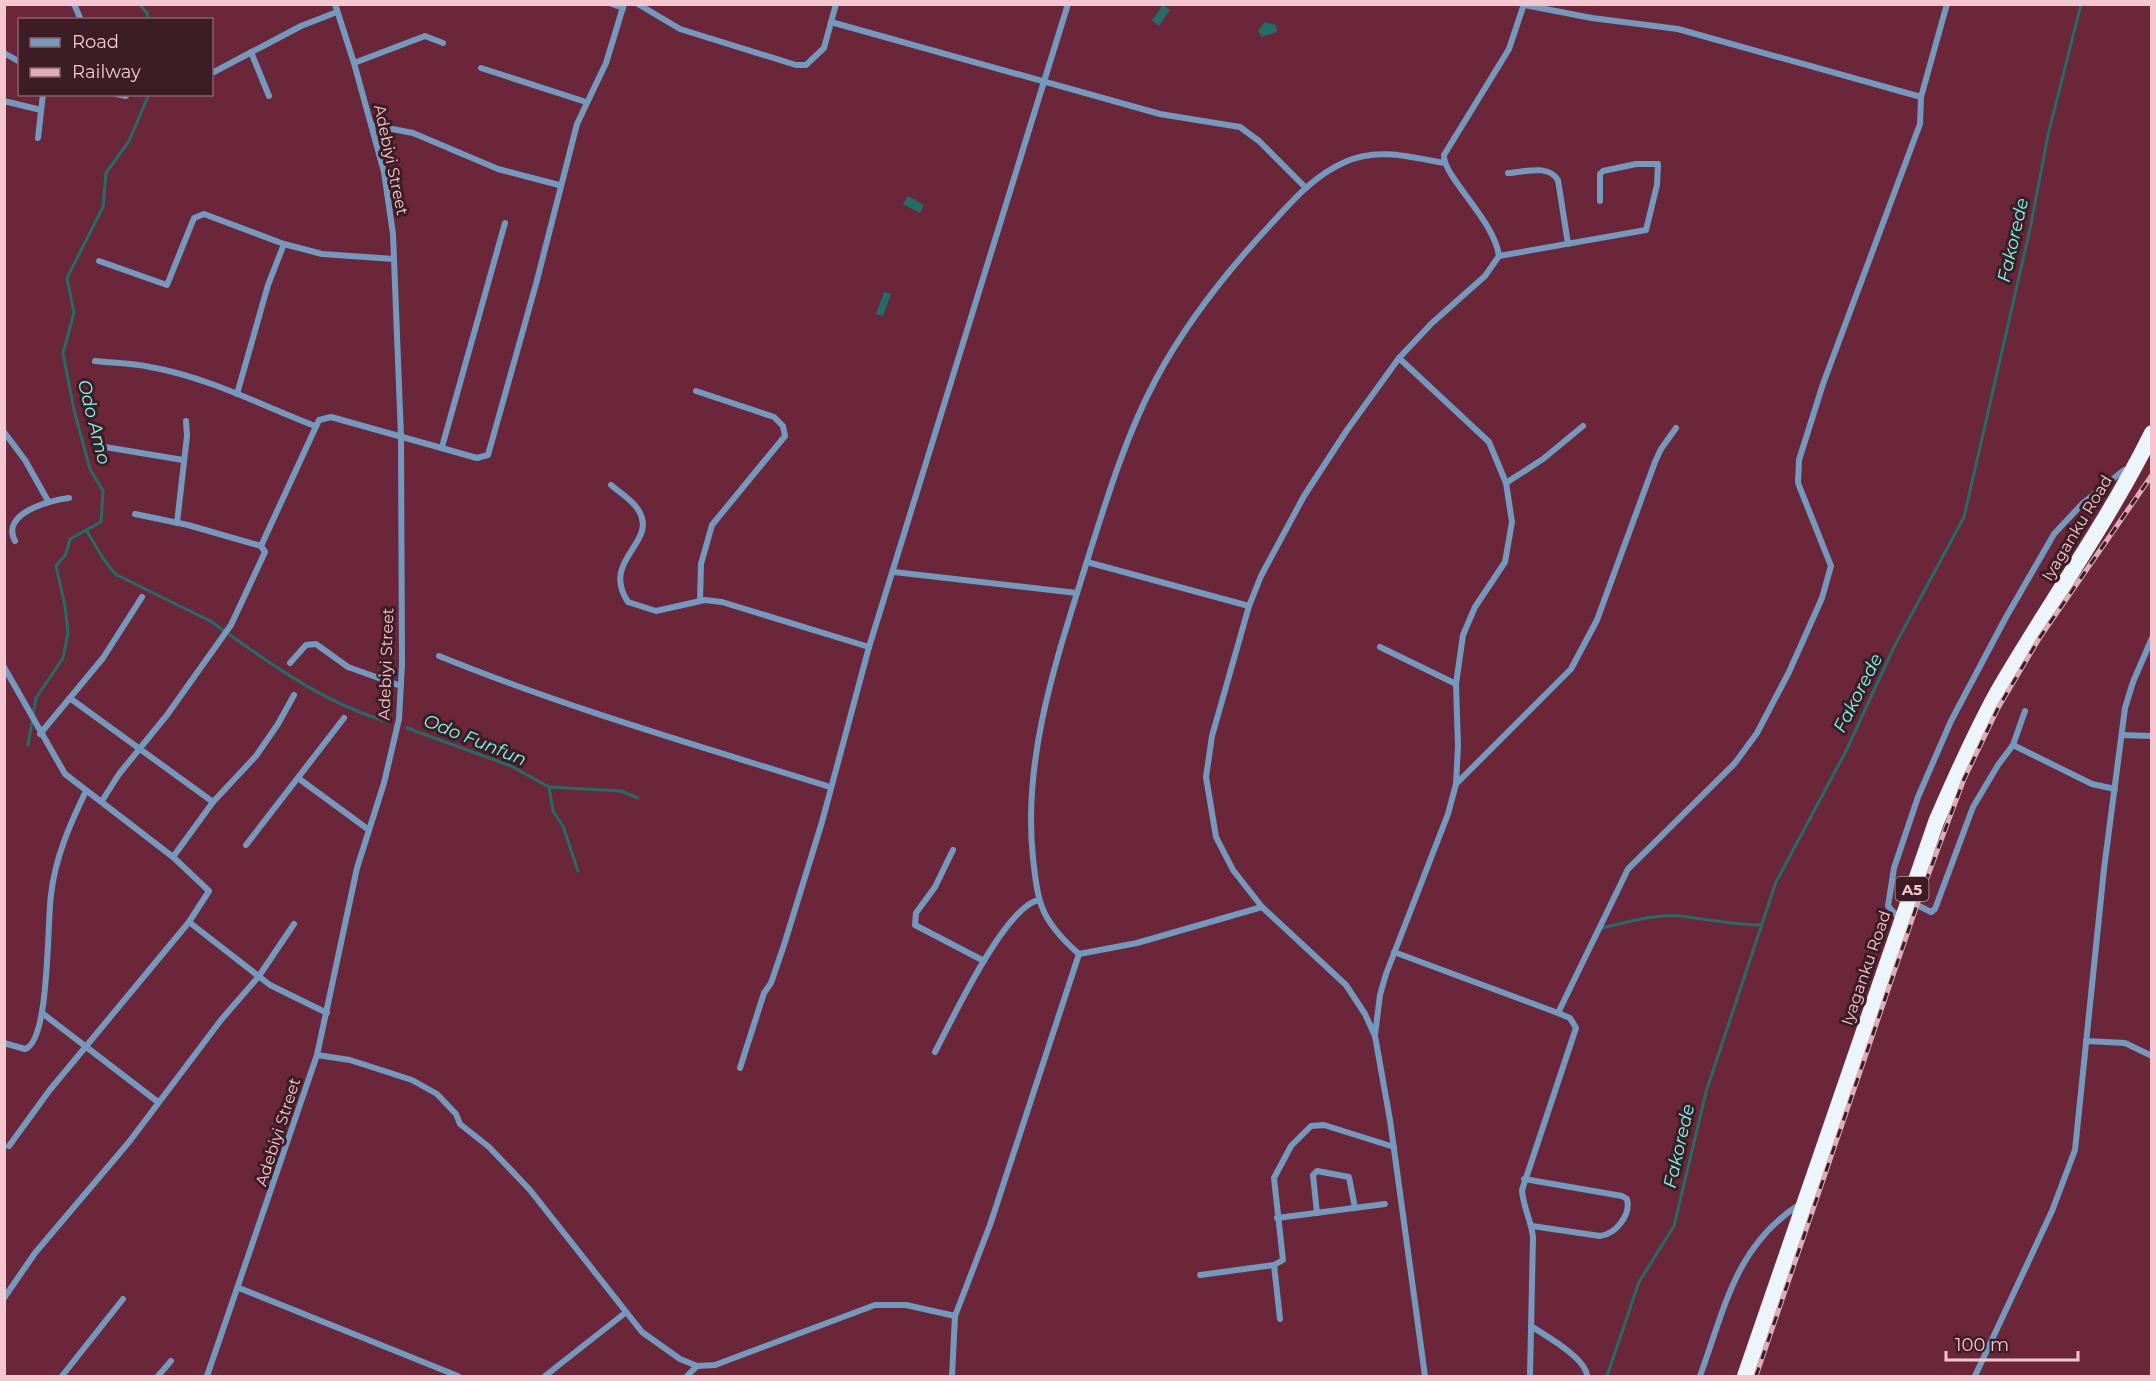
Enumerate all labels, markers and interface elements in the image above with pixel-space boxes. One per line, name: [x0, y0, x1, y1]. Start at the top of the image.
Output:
legend: [18, 18, 213, 96]
text: Road: [72, 31, 119, 53]
text: Railway: [72, 61, 141, 83]
street label: Adebiyi Street: [370, 103, 412, 218]
water label: Fakorede: [1993, 196, 2033, 284]
water label: Odo Amo: [73, 377, 115, 467]
street label: Iyaganku Road: [2038, 472, 2116, 584]
street label: Adebiyi Street: [375, 607, 397, 721]
water label: Fakorede: [1829, 650, 1887, 736]
water label: Odo Funfun: [420, 709, 530, 771]
road number: A5: [1896, 877, 1928, 901]
street label: Iyaganku Road: [1837, 908, 1895, 1028]
street label: Adebiyi Street: [252, 1075, 305, 1188]
water label: Fakorede: [1659, 1102, 1699, 1190]
scale bar: [1946, 1324, 2078, 1362]
text: 100 m: [1955, 1334, 2009, 1356]

